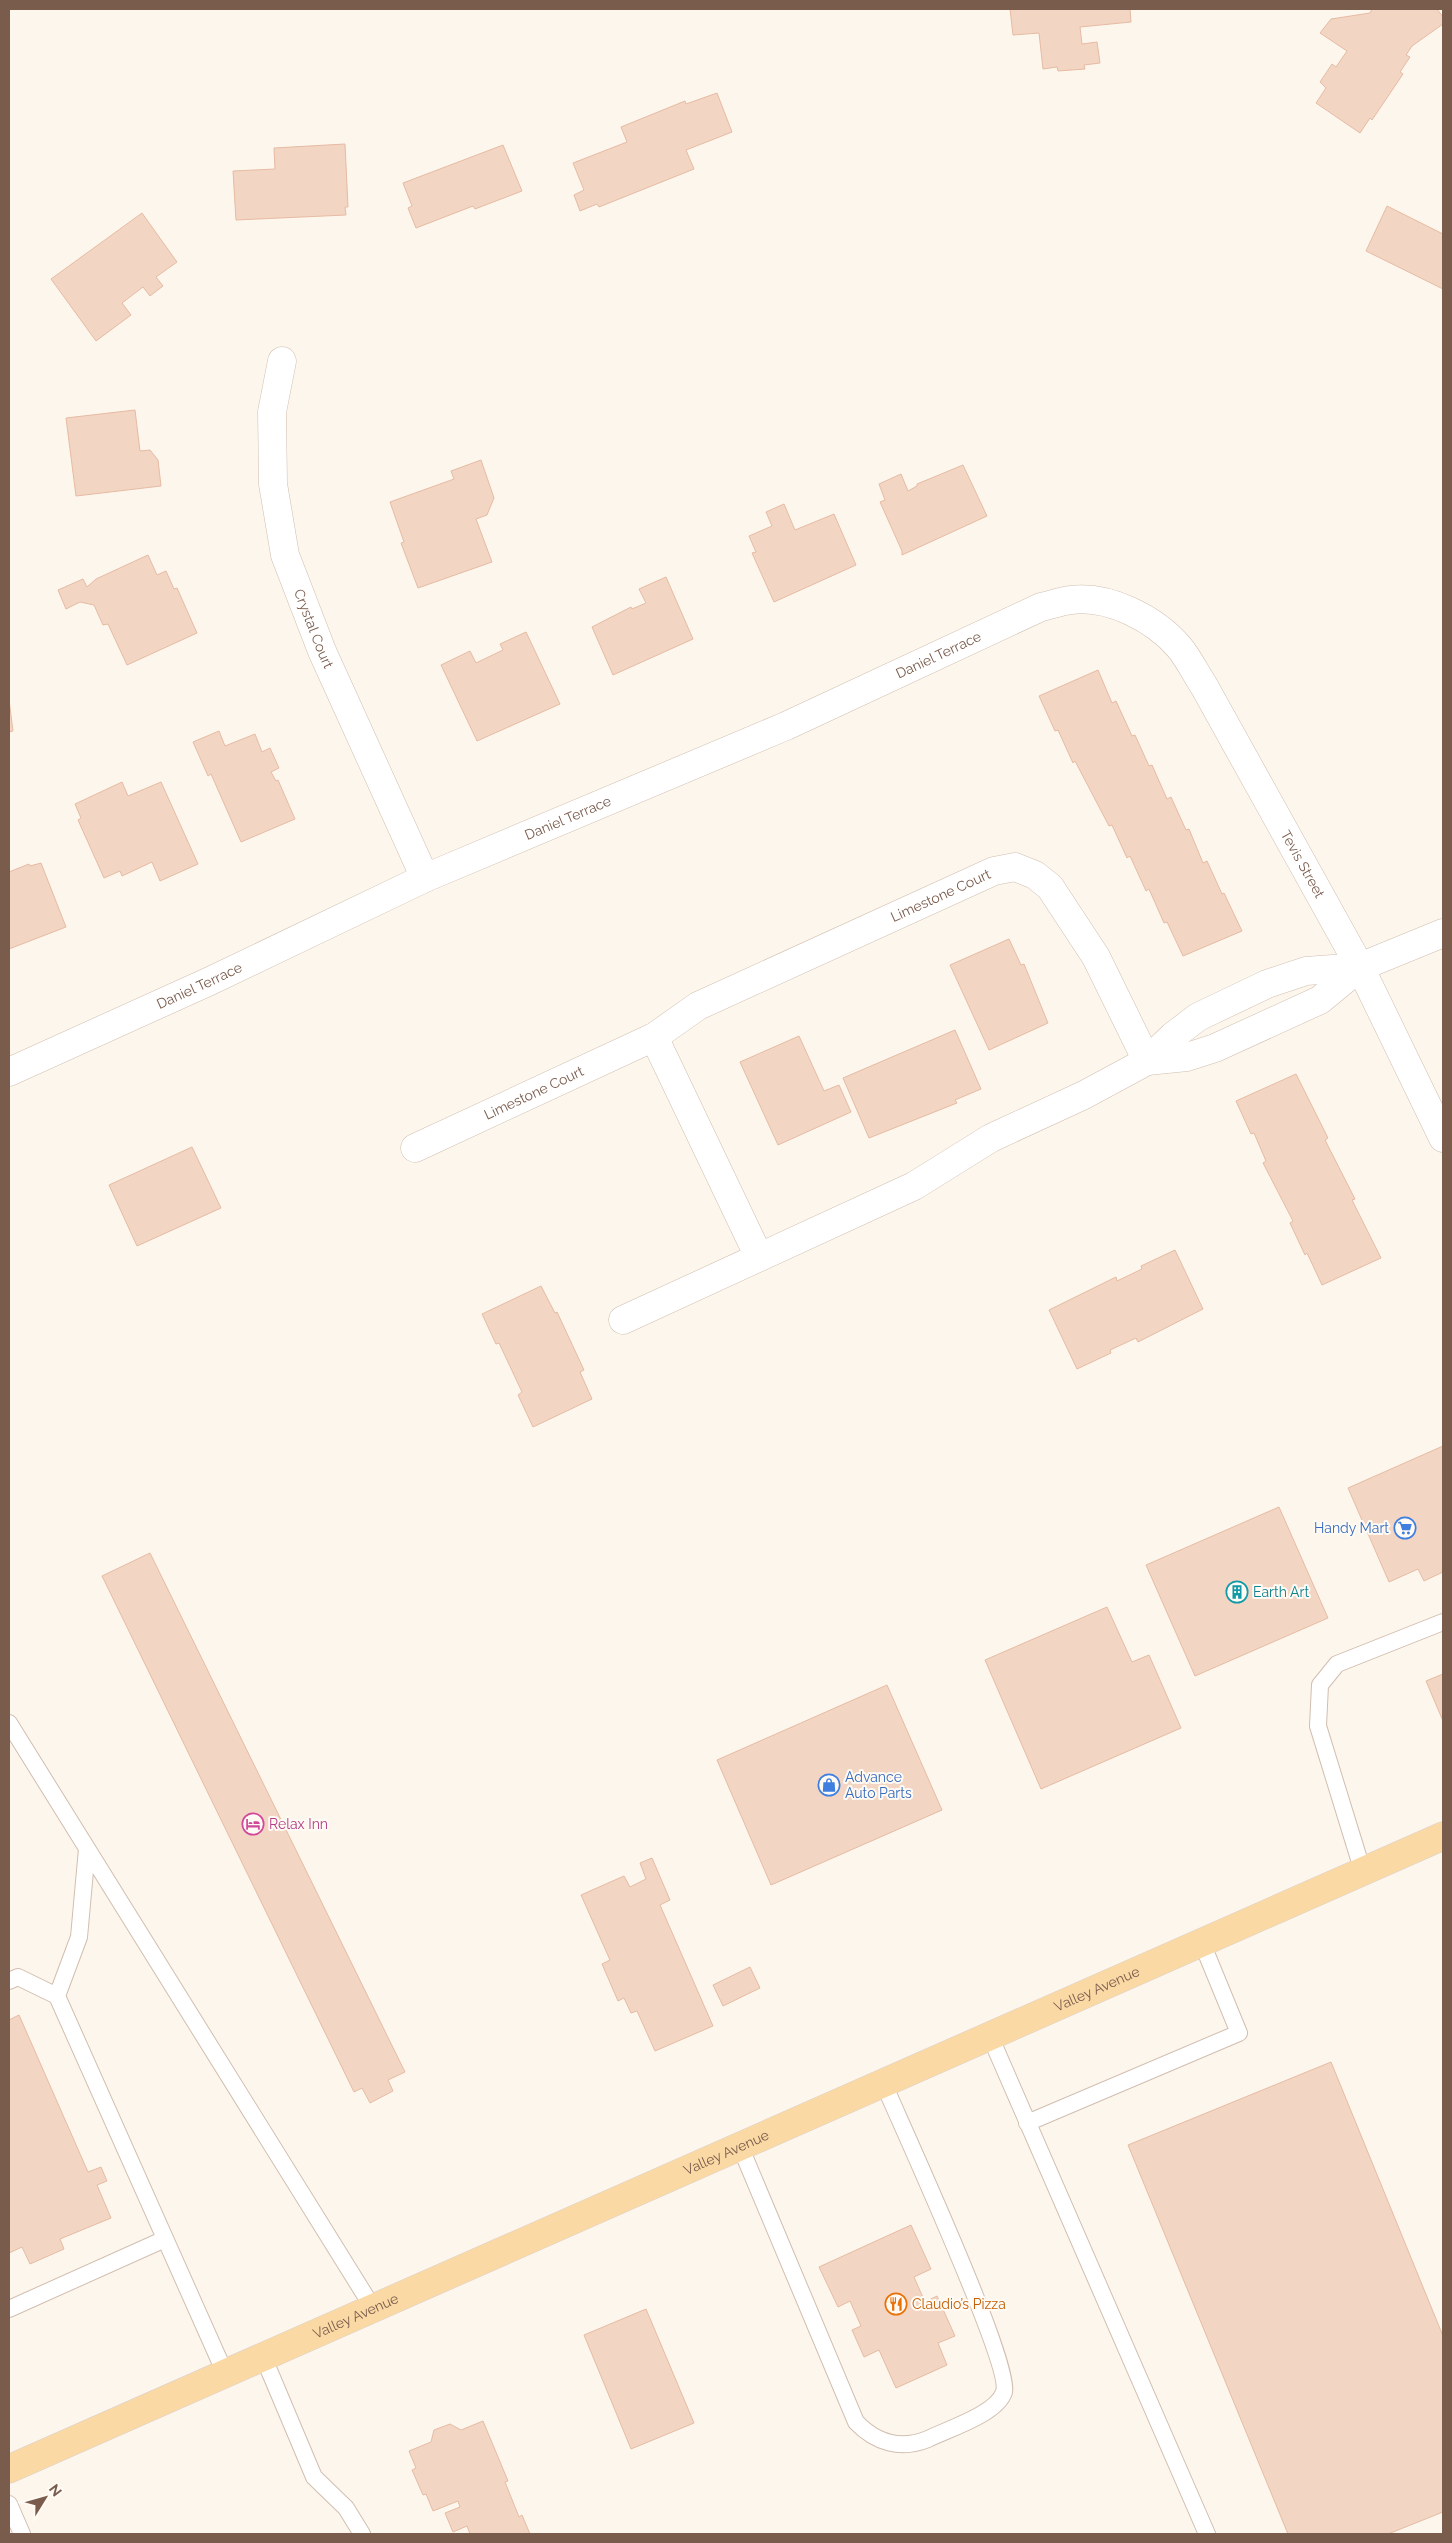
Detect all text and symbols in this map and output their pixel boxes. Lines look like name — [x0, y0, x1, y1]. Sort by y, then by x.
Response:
street label: Crystal Court — [291, 587, 337, 671]
street label: Daniel Terrace — [893, 628, 984, 682]
street label: Daniel Terrace — [522, 793, 613, 843]
street label: Tevis Street — [1278, 828, 1328, 901]
street label: Limestone Court — [888, 866, 993, 925]
street label: Daniel Terrace — [154, 959, 245, 1012]
street label: Limestone Court — [482, 1063, 586, 1123]
supermarket icon: Handy Mart — [1393, 1516, 1417, 1540]
place label: Handy Mart — [1314, 1520, 1389, 1536]
building icon: Earth Art — [1225, 1580, 1249, 1604]
place label: Earth Art — [1253, 1584, 1309, 1600]
place label: Advance Auto Parts — [845, 1769, 912, 1801]
shop icon: Advance Auto Parts — [817, 1773, 841, 1797]
hotel icon: Relax Inn — [241, 1812, 265, 1836]
place label: Relax Inn — [269, 1816, 328, 1832]
street label: Valley Avenue — [1052, 1963, 1142, 2015]
street label: Valley Avenue — [681, 2127, 771, 2178]
street label: Valley Avenue — [311, 2290, 401, 2342]
restaurant icon: Claudio’s Pizza — [884, 2292, 908, 2316]
place label: Claudio’s Pizza — [912, 2296, 1006, 2312]
north arrow — [20, 2473, 70, 2523]
text: N — [46, 2481, 65, 2499]

